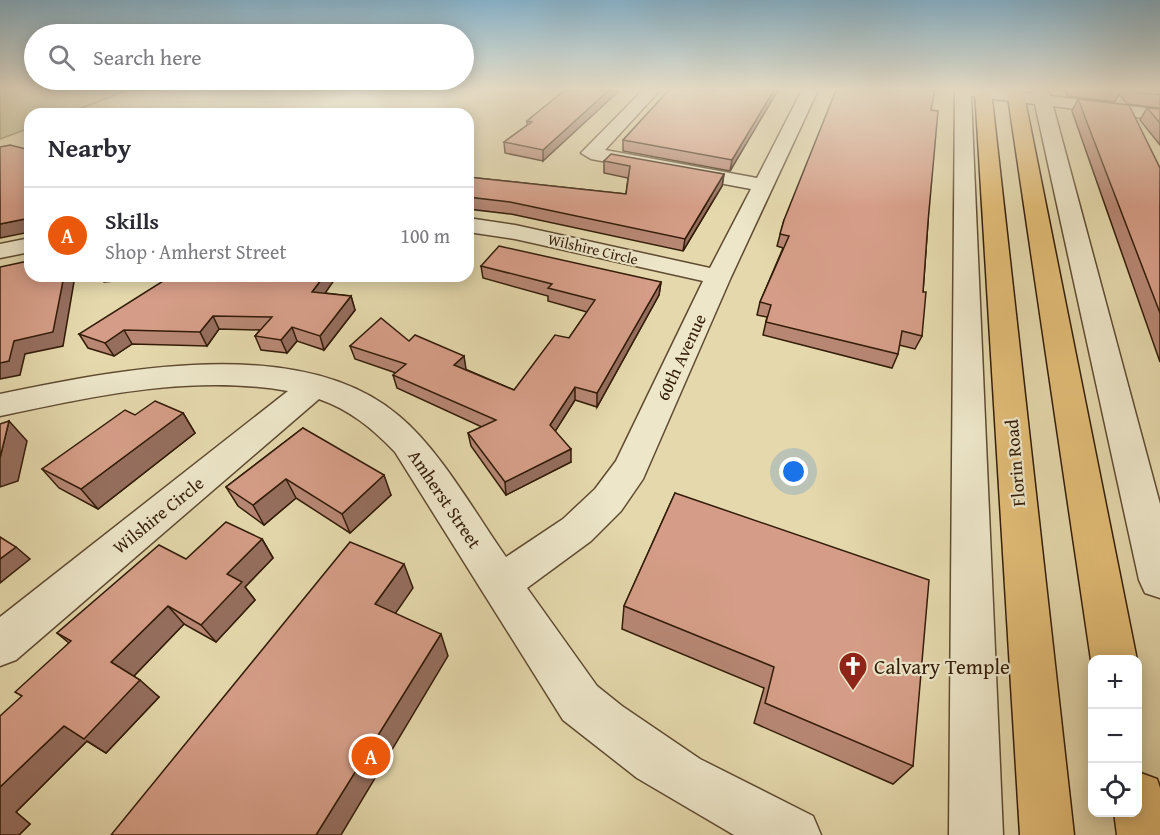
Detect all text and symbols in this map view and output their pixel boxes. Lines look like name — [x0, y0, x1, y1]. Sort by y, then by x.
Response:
search box — [24, 24, 474, 90]
icon: search — [45, 41, 78, 74]
text: Search here — [93, 41, 202, 73]
text: Nearby — [48, 128, 131, 167]
text: Skills — [105, 205, 159, 237]
text: A — [61, 221, 74, 250]
text: 100 m — [400, 221, 450, 250]
street label: Wilshire Circle — [546, 228, 640, 270]
text: Shop · Amherst Street — [105, 237, 286, 266]
street label: 60th Avenue — [649, 309, 713, 405]
street label: Florin Road — [998, 418, 1032, 508]
street label: Amherst Street — [402, 444, 489, 555]
your location — [779, 457, 808, 486]
street label: Wilshire Circle — [107, 470, 209, 560]
church icon: Calvary Temple — [837, 650, 869, 692]
place label: Calvary Temple — [874, 651, 1010, 682]
map controls — [1088, 655, 1142, 817]
button: + — [1088, 655, 1142, 709]
button: − — [1088, 709, 1142, 763]
pin: A — [352, 734, 391, 778]
button: locate — [1088, 763, 1142, 817]

